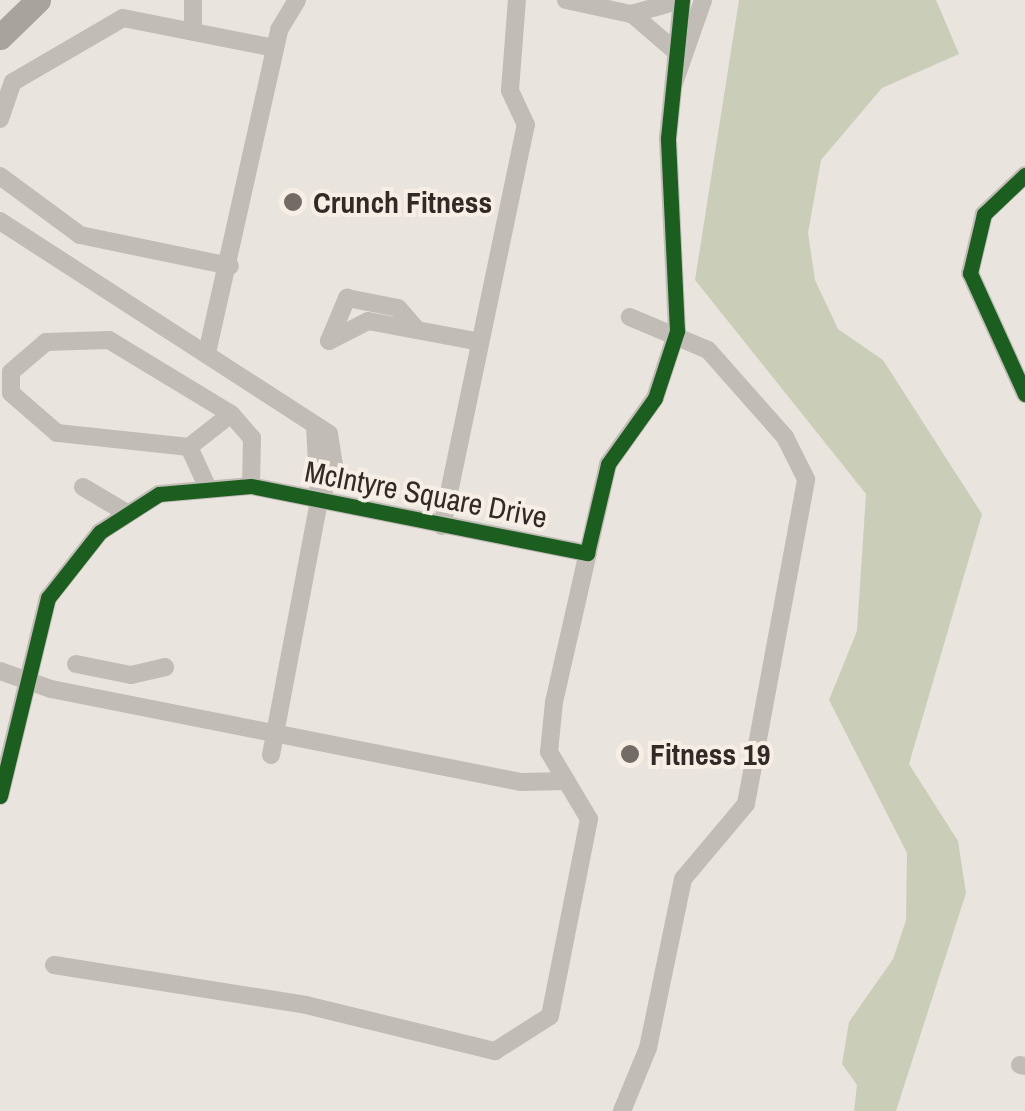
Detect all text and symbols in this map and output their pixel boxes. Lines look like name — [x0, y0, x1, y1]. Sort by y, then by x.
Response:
place label: Crunch Fitness — [313, 184, 492, 220]
marker: Crunch Fitness — [282, 191, 304, 213]
street label: McIntyre Square Drive — [302, 453, 550, 535]
place label: Fitness 19 — [650, 736, 770, 772]
marker: Fitness 19 — [619, 743, 641, 765]

